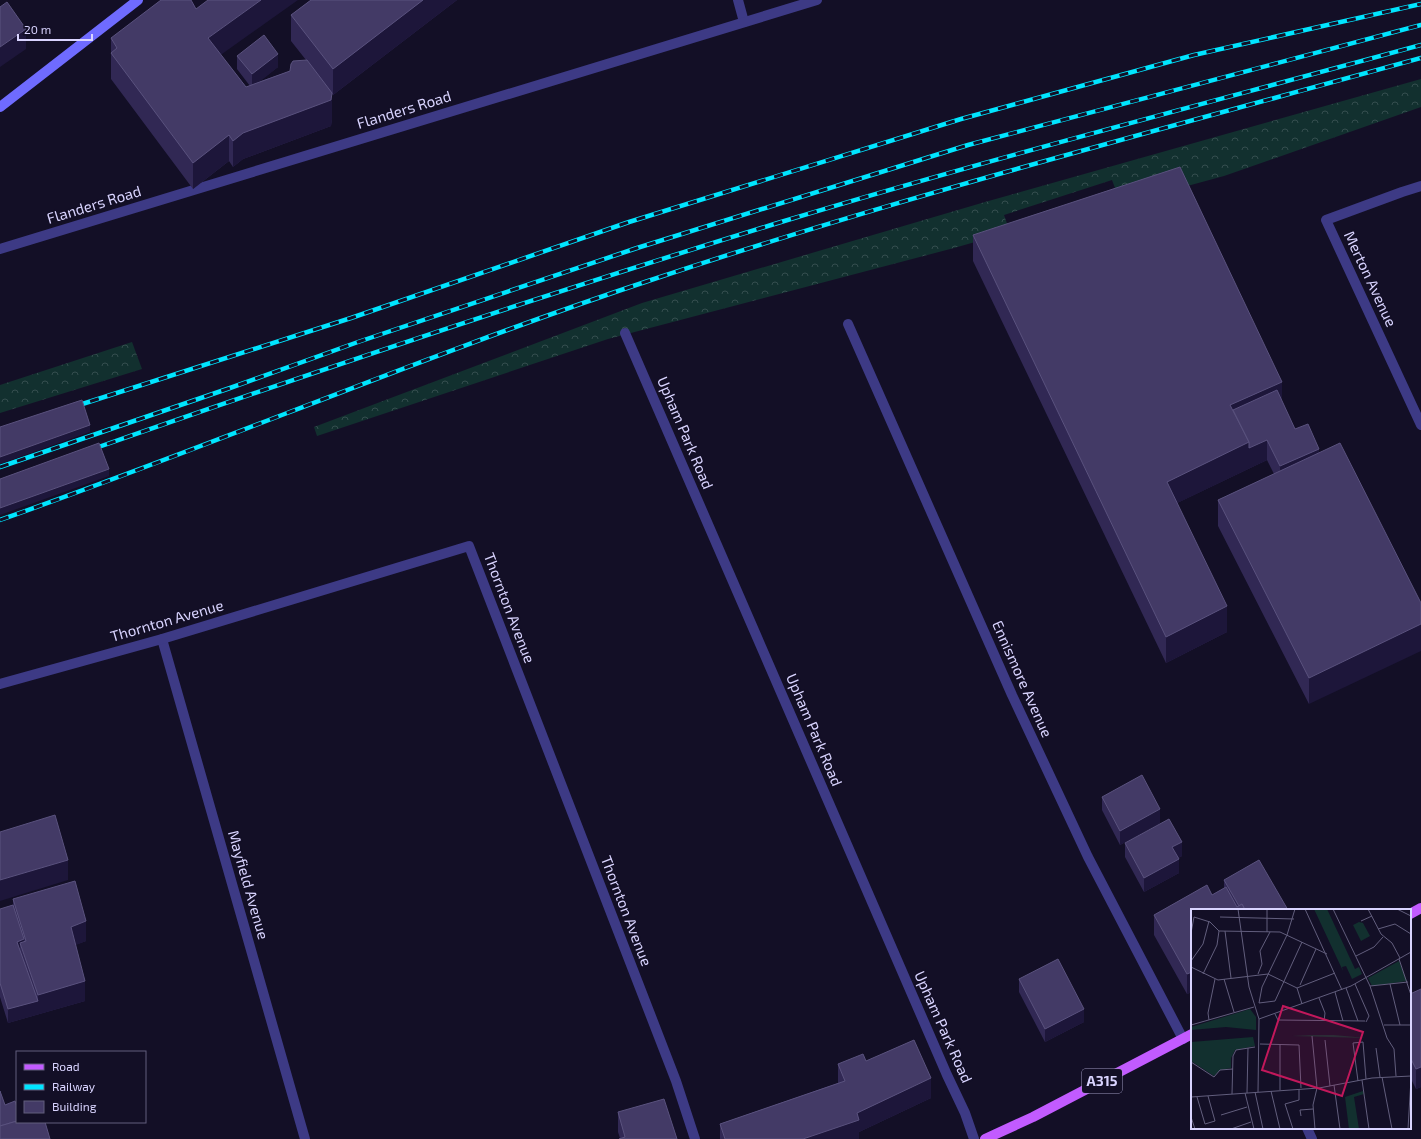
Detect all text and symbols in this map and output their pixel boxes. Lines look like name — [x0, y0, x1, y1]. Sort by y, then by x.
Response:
scale bar — [18, 16, 92, 42]
text: 20 m — [24, 22, 51, 36]
street label: Flanders Road — [354, 86, 453, 132]
street label: Flanders Road — [44, 181, 143, 227]
street label: Merton Avenue — [1341, 228, 1401, 329]
street label: Upham Park Road — [654, 374, 718, 492]
street label: Thornton Avenue — [481, 550, 539, 665]
street label: Thornton Avenue — [108, 595, 225, 645]
street label: Ennismore Avenue — [989, 617, 1057, 740]
street label: Upham Park Road — [783, 671, 847, 789]
street label: Mayfield Avenue — [225, 828, 273, 941]
street label: Thornton Avenue — [598, 853, 656, 968]
inset map — [1191, 909, 1411, 1129]
street label: Upham Park Road — [911, 968, 977, 1085]
legend — [16, 1051, 146, 1123]
text: Road — [52, 1059, 80, 1073]
road number: A315 — [1082, 1069, 1122, 1093]
text: Railway — [52, 1079, 96, 1093]
text: Building — [52, 1099, 97, 1113]

